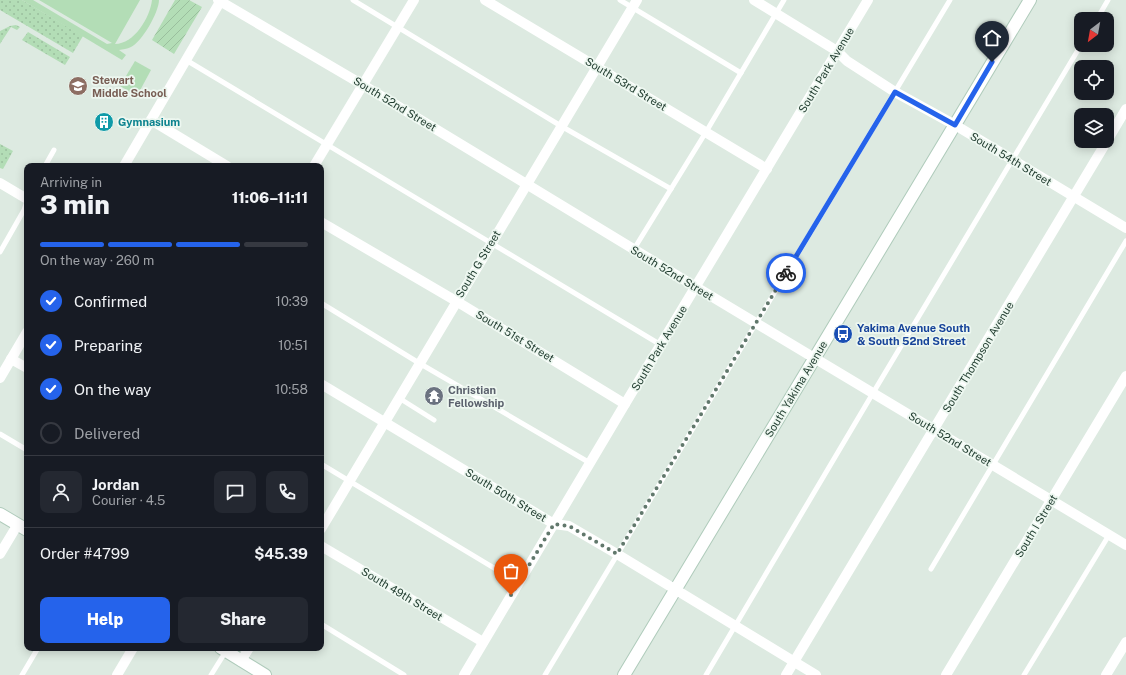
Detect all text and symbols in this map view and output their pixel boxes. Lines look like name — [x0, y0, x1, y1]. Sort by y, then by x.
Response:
north arrow — [1074, 12, 1114, 52]
map controls — [1074, 12, 1114, 148]
pin — [975, 21, 1009, 62]
street label: South Park Avenue — [796, 25, 856, 115]
icon: home — [981, 27, 1003, 49]
street label: South 53rd Street — [583, 55, 669, 113]
button: locate — [1074, 60, 1114, 100]
place label: Stewart Middle School — [92, 74, 167, 99]
school or university icon: Stewart Middle School — [67, 75, 89, 97]
street label: South 52nd Street — [351, 75, 439, 133]
button: layers — [1074, 108, 1114, 148]
building icon: Gymnasium — [93, 111, 115, 133]
place label: Gymnasium — [118, 116, 180, 128]
street label: South 54th Street — [968, 130, 1054, 188]
text: Arriving in — [40, 175, 102, 190]
text: 3 min — [40, 189, 110, 220]
text: 11:06–11:11 — [232, 189, 308, 206]
street label: South G Street — [453, 228, 503, 300]
street label: South 52nd Street — [628, 244, 716, 302]
text: On the way · 260 m — [40, 253, 154, 268]
courier — [766, 253, 806, 293]
icon: bike — [775, 262, 797, 284]
icon: check — [40, 290, 62, 312]
text: Confirmed — [74, 293, 147, 310]
text: 10:39 — [276, 294, 308, 309]
street label: South Thompson Avenue — [940, 299, 1016, 415]
street label: South Park Avenue — [629, 303, 689, 393]
street label: South 51st Street — [474, 308, 556, 364]
place label: Yakima Avenue South & South 52nd Street — [857, 322, 970, 347]
bus stop icon: Yakima Avenue South & South 52nd Street — [832, 323, 854, 345]
icon: check — [40, 334, 62, 356]
text: Preparing — [74, 337, 143, 354]
text: 10:51 — [278, 338, 308, 353]
street label: South Yakima Avenue — [762, 339, 830, 439]
icon: check — [40, 378, 62, 400]
text: On the way — [74, 381, 151, 398]
text: 10:58 — [275, 382, 308, 397]
place label: Christian Fellowship — [448, 384, 505, 409]
temple icon: Christian Fellowship — [423, 385, 445, 407]
street label: South 52nd Street — [906, 410, 994, 468]
text: Delivered — [74, 425, 140, 442]
street label: South 50th Street — [463, 466, 549, 524]
button: person — [40, 471, 82, 513]
button: chat — [214, 471, 256, 513]
button: phone — [266, 471, 308, 513]
text: Jordan — [92, 476, 139, 493]
street label: South I Street — [1013, 492, 1059, 560]
text: Courier · 4.5 — [92, 493, 165, 508]
text: Order #4799 — [40, 545, 129, 562]
text: $45.39 — [254, 545, 308, 562]
pin — [494, 554, 528, 595]
icon: bag — [500, 560, 522, 582]
street label: South 49th Street — [359, 565, 445, 623]
button: Help — [40, 597, 170, 643]
button: Share — [178, 597, 308, 643]

